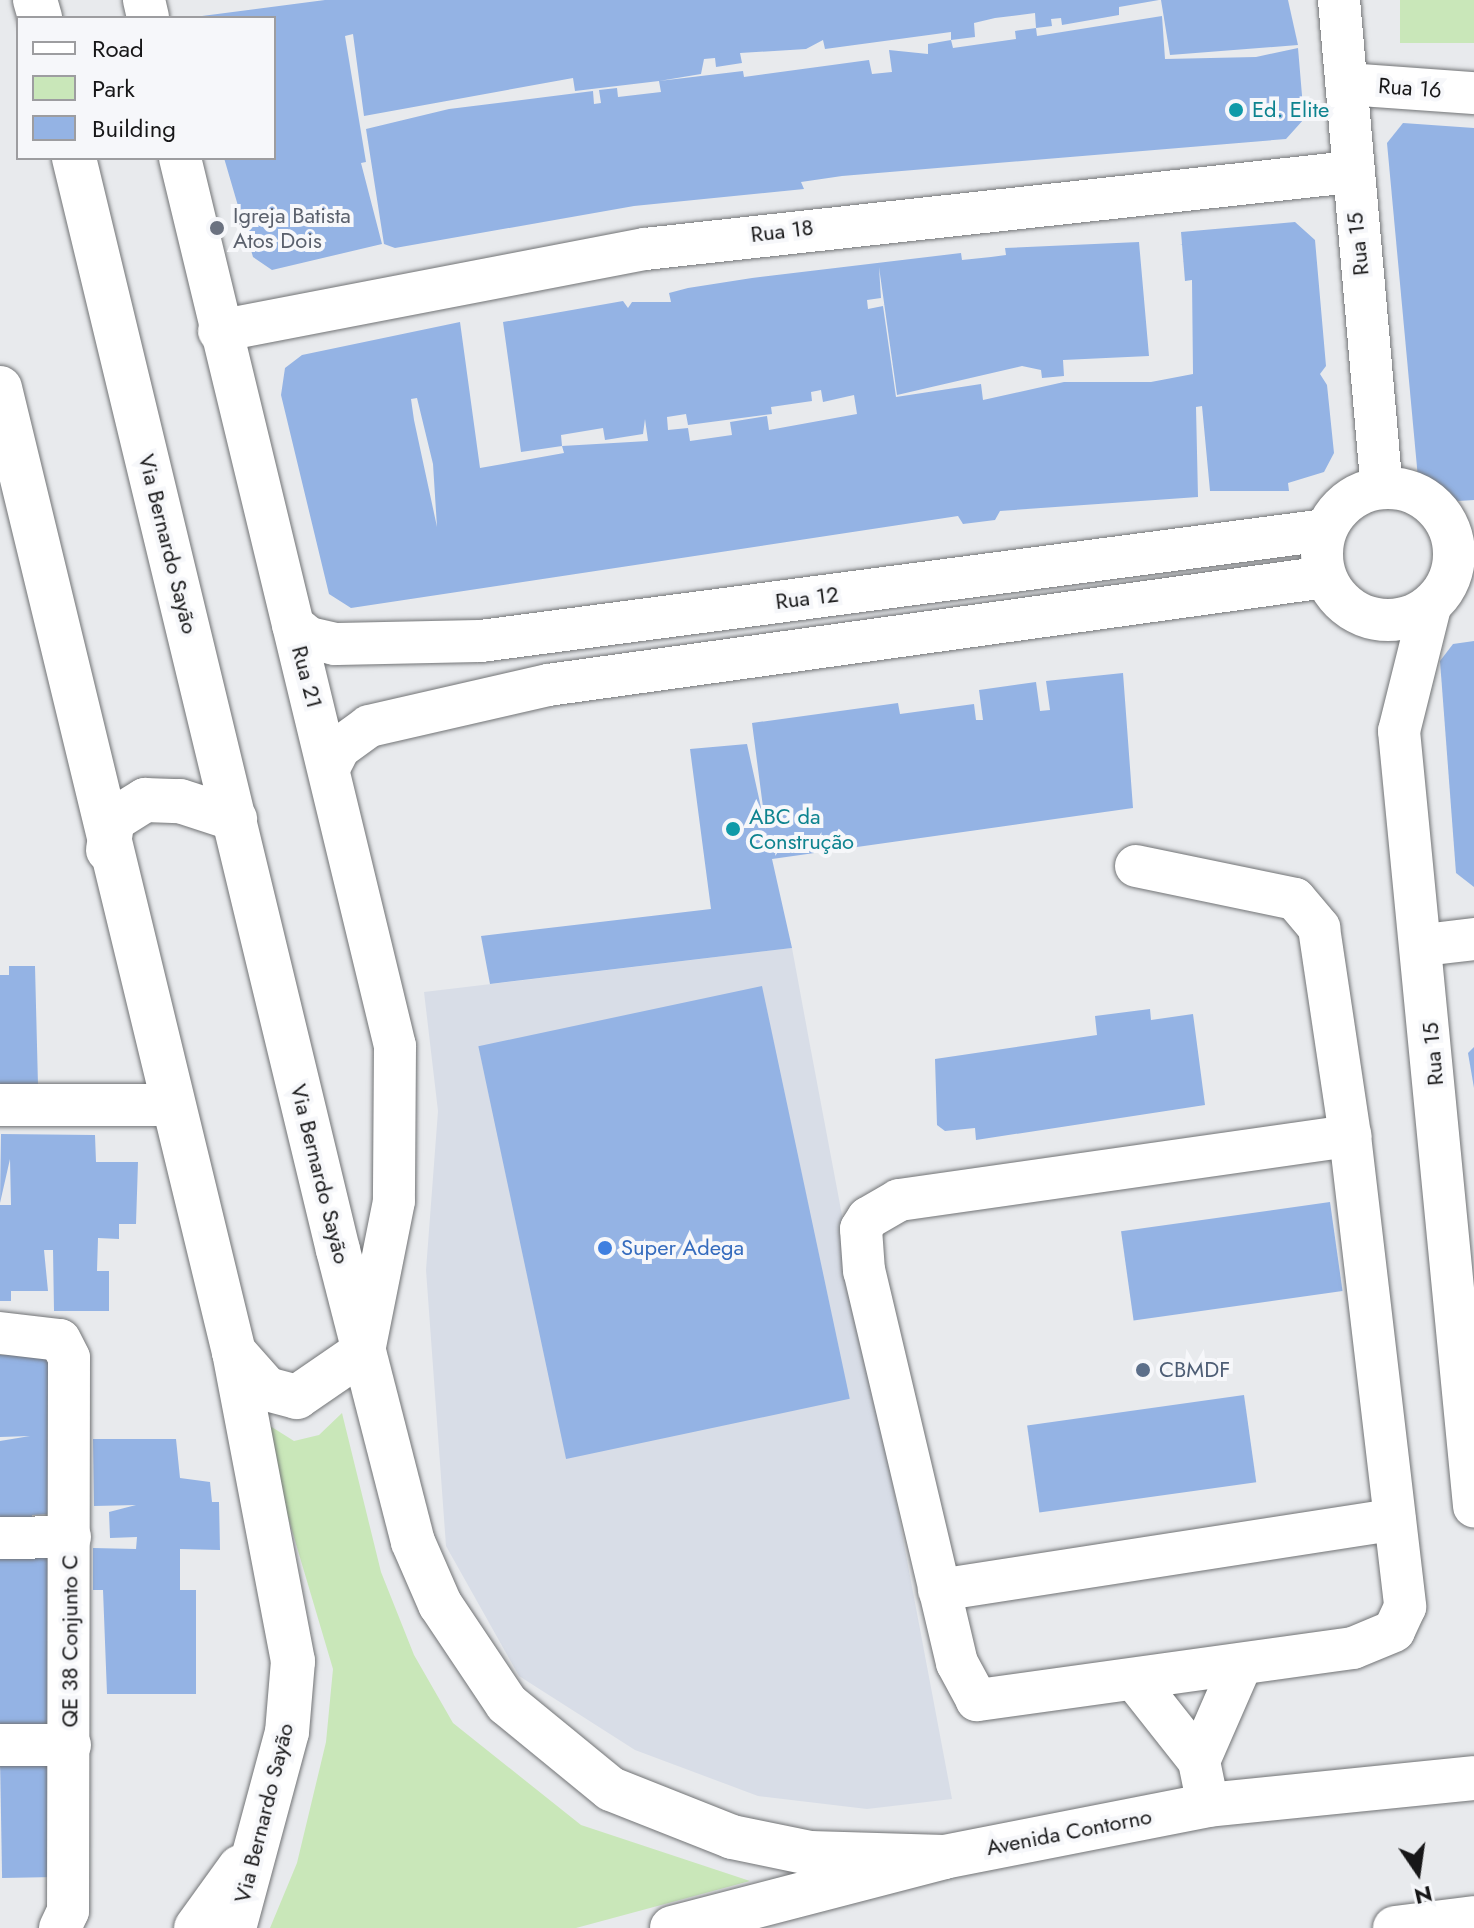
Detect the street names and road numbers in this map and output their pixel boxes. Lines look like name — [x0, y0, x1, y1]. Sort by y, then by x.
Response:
street label: Rua 16 — [1377, 73, 1443, 103]
street label: Rua 15 — [1342, 211, 1374, 277]
street label: Rua 18 — [749, 214, 815, 248]
street label: Via Bernardo Sayão — [133, 451, 203, 637]
street label: Rua 12 — [774, 581, 840, 615]
street label: Rua 21 — [286, 643, 328, 711]
street label: Rua 15 — [1417, 1021, 1449, 1087]
street label: Via Bernardo Sayão — [285, 1081, 355, 1267]
street label: QE 38 Conjunto C — [57, 1555, 83, 1727]
street label: Via Bernardo Sayão — [229, 1720, 299, 1906]
street label: Avenida Contorno — [984, 1803, 1154, 1861]

